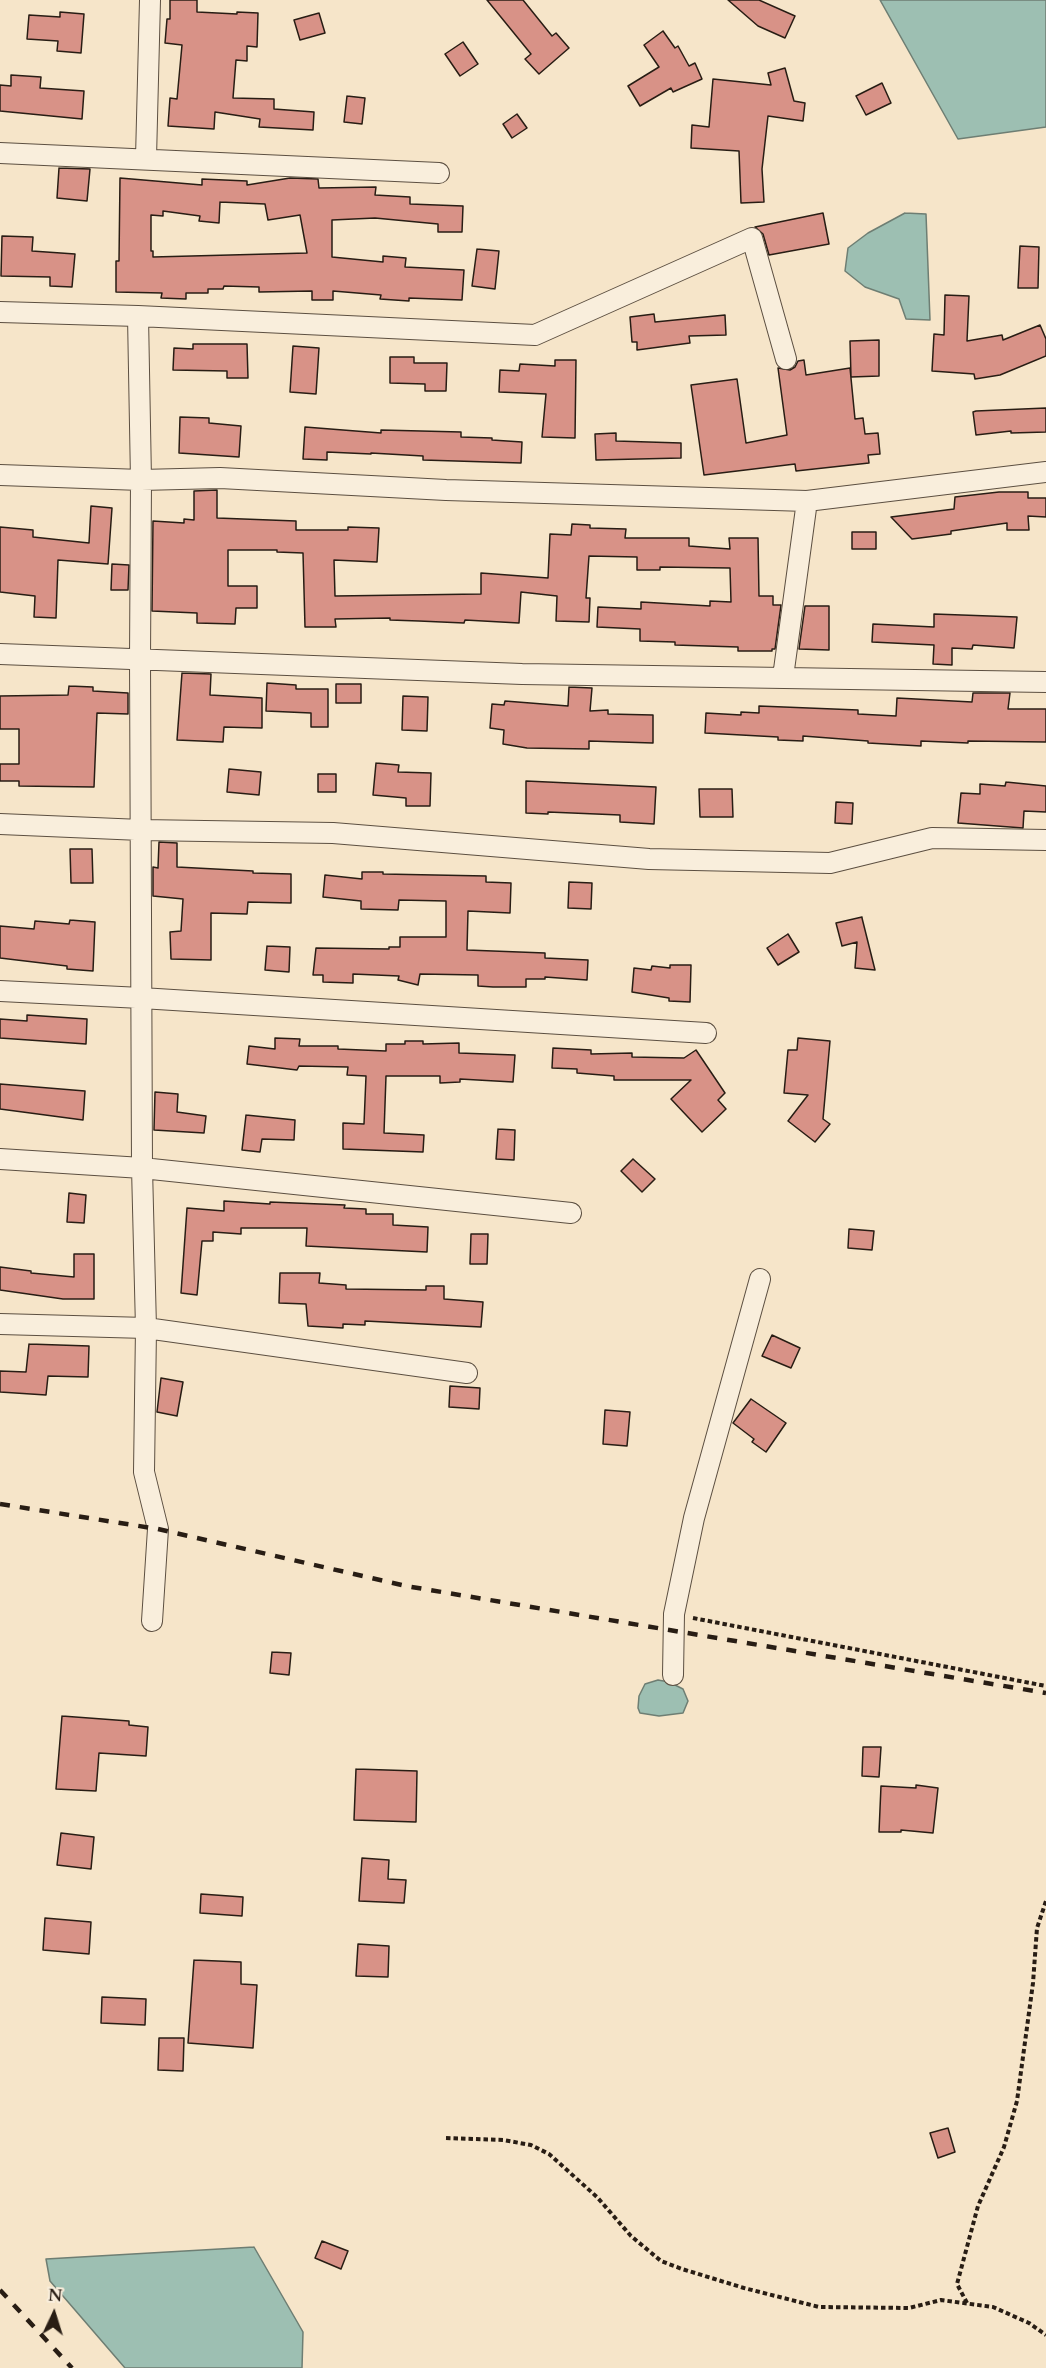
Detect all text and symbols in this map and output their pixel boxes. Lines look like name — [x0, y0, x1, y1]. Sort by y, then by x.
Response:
north arrow — [24, 2284, 84, 2344]
text: N — [48, 2285, 63, 2308]

